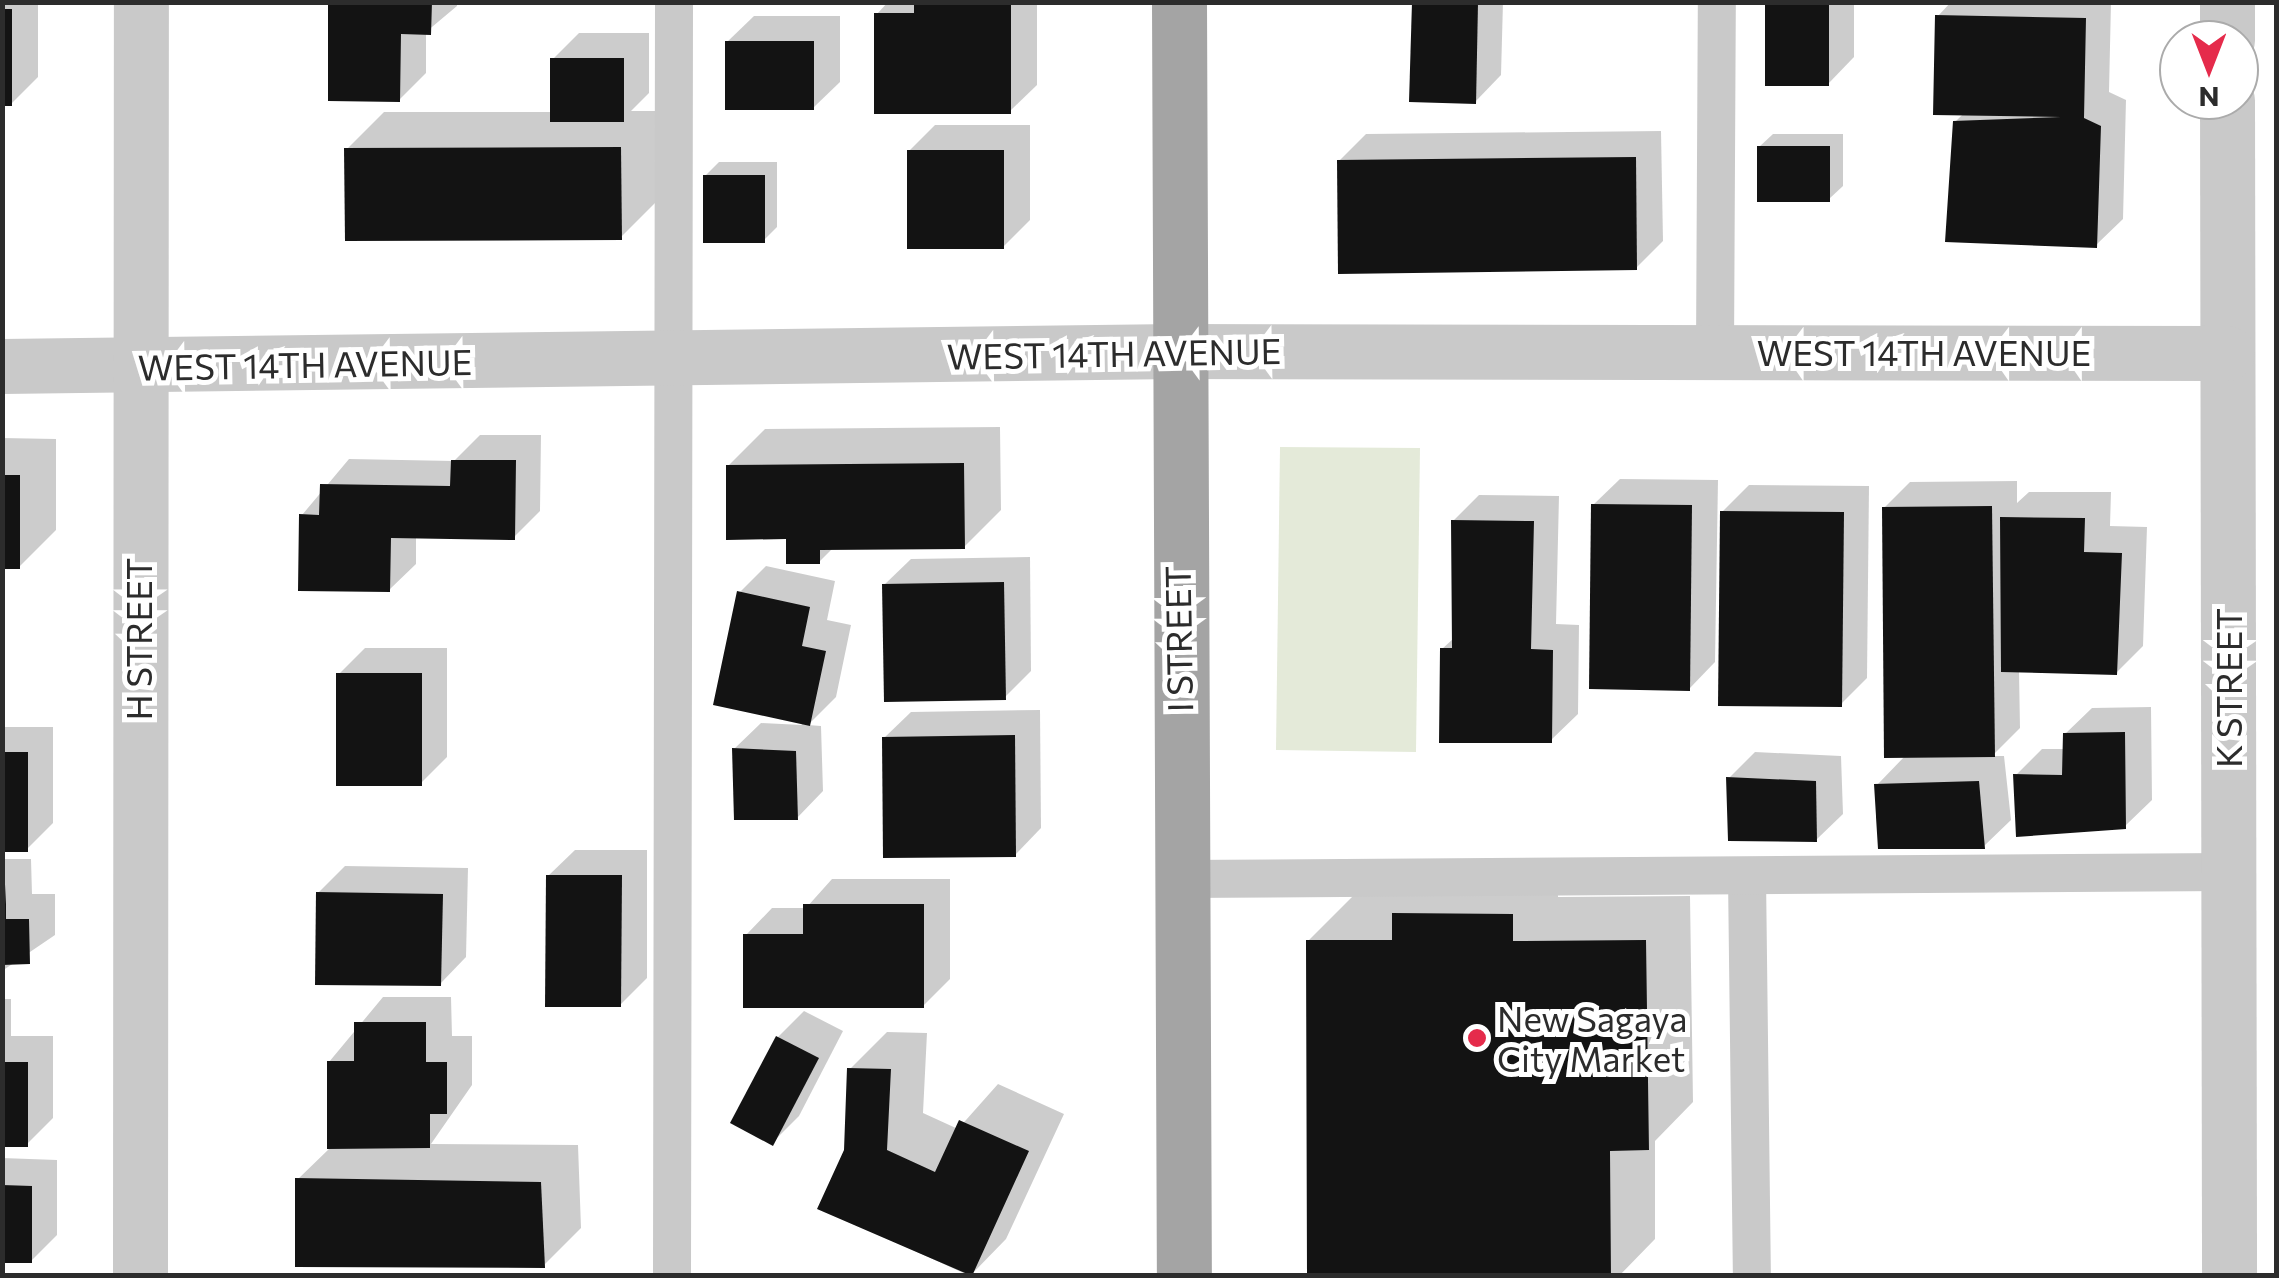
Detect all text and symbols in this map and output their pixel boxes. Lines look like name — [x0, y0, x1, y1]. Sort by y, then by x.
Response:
north arrow — [2159, 20, 2259, 120]
text: N — [2199, 81, 2220, 115]
street label: WEST 14TH AVENUE — [946, 329, 1282, 377]
street label: WEST 14TH AVENUE — [1757, 331, 2091, 373]
street label: WEST 14TH AVENUE — [137, 340, 473, 388]
street label: H STREET — [117, 558, 159, 720]
street label: I STREET — [1156, 565, 1200, 713]
street label: K STREET — [2207, 608, 2249, 768]
place label: New Sagaya City Market — [1497, 997, 1688, 1079]
marker: New Sagaya City Market — [1466, 1027, 1488, 1049]

